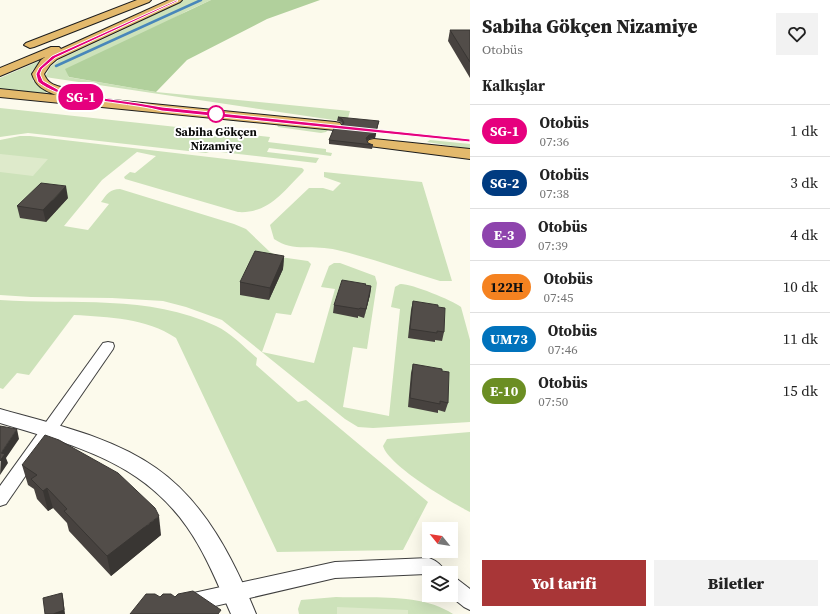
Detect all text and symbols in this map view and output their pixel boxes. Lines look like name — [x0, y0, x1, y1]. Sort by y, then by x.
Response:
text: Sabiha Gökçen Nizamiye — [482, 13, 697, 39]
button: heart — [776, 13, 818, 55]
text: Otobüs — [482, 41, 523, 58]
text: Kalkışlar — [482, 75, 545, 96]
line badge: SG-1 — [53, 84, 109, 110]
text: SG-1 — [66, 87, 96, 107]
marker: Sabiha Gökçen Nizamiye — [207, 105, 225, 123]
text: Otobüs — [539, 112, 589, 133]
text: 1 dk — [790, 120, 818, 141]
text: SG-1 — [490, 121, 519, 141]
place label: Sabiha Gökçen Nizamiye — [175, 124, 257, 154]
text: 07:36 — [539, 133, 569, 150]
text: Otobüs — [539, 164, 589, 185]
text: 3 dk — [790, 172, 818, 193]
text: SG-2 — [490, 173, 519, 193]
text: 07:38 — [539, 185, 569, 202]
text: Otobüs — [538, 216, 587, 237]
text: 4 dk — [790, 224, 818, 245]
text: E-3 — [494, 225, 514, 245]
text: 07:39 — [538, 237, 568, 254]
text: Otobüs — [543, 268, 593, 289]
text: 10 dk — [783, 276, 818, 297]
text: 122H — [490, 277, 523, 297]
text: 07:45 — [543, 289, 573, 306]
text: Otobüs — [548, 320, 597, 341]
text: 11 dk — [783, 328, 818, 349]
text: UM73 — [490, 329, 528, 349]
text: 07:46 — [548, 341, 578, 358]
text: Otobüs — [538, 372, 588, 393]
text: 15 dk — [783, 380, 818, 401]
text: E-10 — [490, 381, 518, 401]
text: 07:50 — [538, 393, 568, 410]
north arrow — [422, 522, 458, 558]
map controls — [422, 522, 458, 602]
button: Yol tarifi — [482, 560, 646, 606]
button: Biletler — [654, 560, 818, 606]
button: layers — [422, 566, 458, 602]

